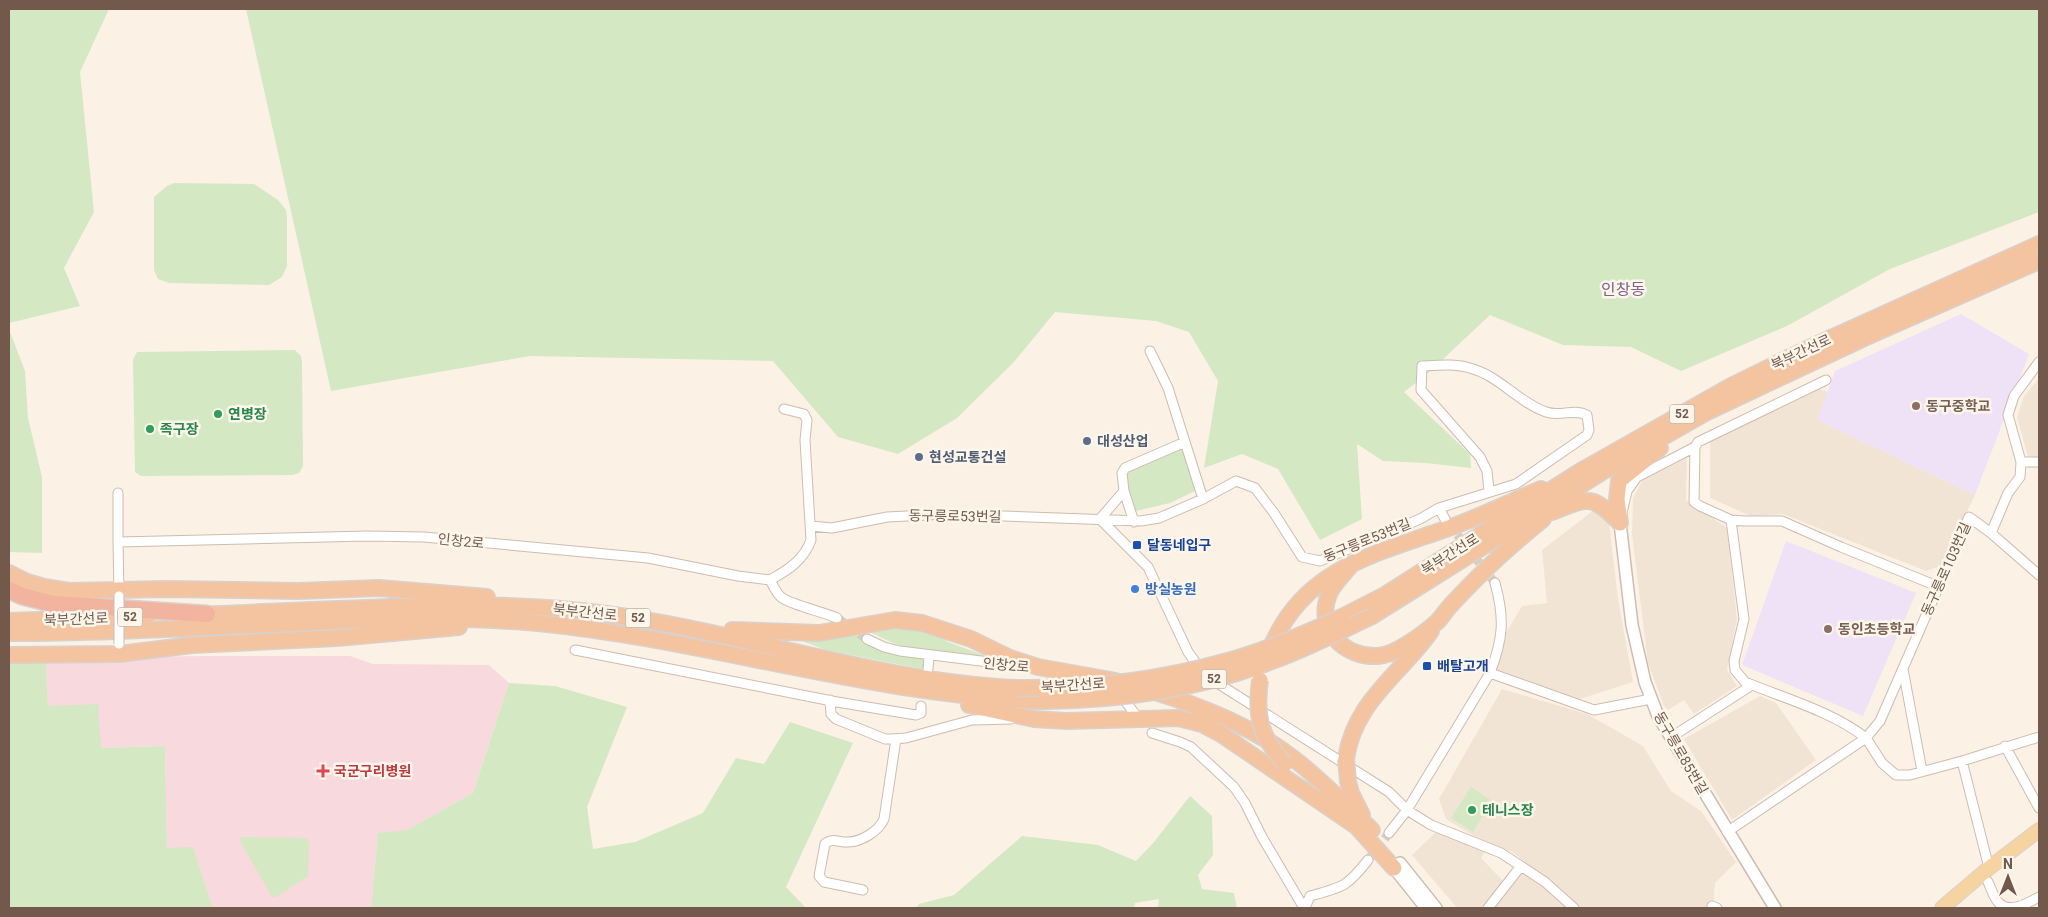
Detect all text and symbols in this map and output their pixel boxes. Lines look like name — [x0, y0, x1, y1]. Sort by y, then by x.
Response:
district label: 인창동 — [1601, 280, 1645, 299]
street label: 북부간선로 — [1768, 331, 1834, 373]
place label: 동구중학교 — [1926, 398, 1991, 414]
marker: 동구중학교 — [1910, 400, 1922, 412]
road number: 52 — [1670, 404, 1694, 424]
place label: 연병장 — [228, 406, 267, 422]
marker: 연병장 — [212, 408, 224, 420]
place label: 족구장 — [160, 421, 199, 437]
marker: 족구장 — [144, 423, 156, 435]
place label: 대성산업 — [1097, 433, 1149, 449]
marker: 대성산업 — [1081, 435, 1093, 447]
place label: 현성교통건설 — [929, 449, 1006, 465]
marker: 현성교통건설 — [913, 451, 925, 463]
street label: 동구릉로53번길 — [908, 507, 1002, 525]
street label: 동구릉로53번길 — [1321, 515, 1413, 565]
street label: 동구릉로103번길 — [1918, 520, 1974, 618]
street label: 북부간선로 — [1418, 530, 1482, 578]
street label: 인창2로 — [437, 531, 485, 551]
place label: 달동네입구 — [1147, 537, 1212, 553]
marker: 달동네입구 — [1131, 539, 1143, 551]
place label: 방실농원 — [1145, 581, 1197, 597]
marker: 방실농원 — [1129, 583, 1141, 595]
street label: 북부간선로 — [552, 601, 618, 623]
road number: 52 — [118, 608, 142, 626]
road number: 52 — [626, 608, 650, 628]
street label: 북부간선로 — [44, 610, 109, 628]
place label: 동인초등학교 — [1838, 621, 1915, 637]
marker: 동인초등학교 — [1822, 623, 1834, 635]
street label: 인창2로 — [982, 655, 1030, 675]
place label: 배탈고개 — [1437, 658, 1489, 674]
marker: 배탈고개 — [1421, 660, 1433, 672]
road number: 52 — [1202, 670, 1226, 689]
street label: 북부간선로 — [1040, 675, 1106, 695]
street label: 동구릉로85번길 — [1651, 709, 1711, 797]
place label: 국군구리병원 — [334, 763, 411, 779]
marker: 국군구리병원 — [316, 764, 330, 778]
place label: 테니스장 — [1482, 802, 1534, 818]
marker: 테니스장 — [1466, 804, 1478, 816]
north arrow — [1983, 852, 2033, 902]
text: N — [2003, 856, 2013, 872]

